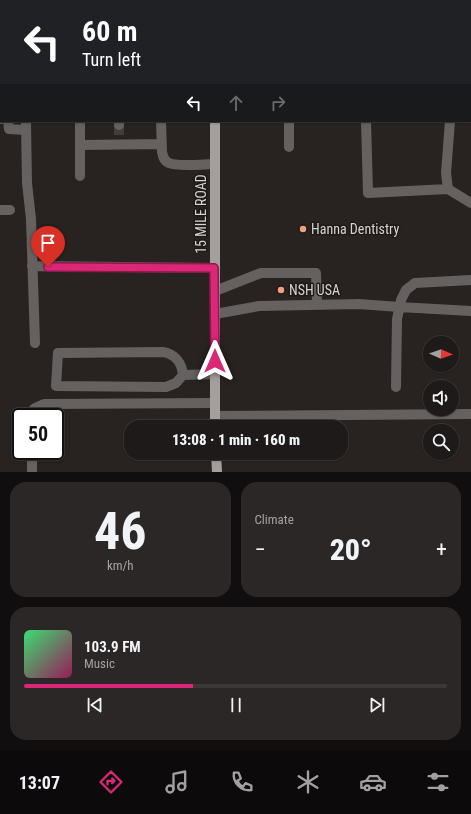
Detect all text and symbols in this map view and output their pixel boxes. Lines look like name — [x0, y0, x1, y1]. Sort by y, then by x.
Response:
text: 60 m — [82, 15, 138, 48]
icon: left — [16, 16, 68, 68]
text: Turn left — [82, 49, 141, 70]
icon: left — [183, 92, 205, 114]
icon: ahead — [225, 92, 247, 114]
icon: right — [267, 92, 289, 114]
street label: 15 MILE ROAD — [193, 174, 209, 254]
place label: Hanna Dentistry — [311, 221, 399, 237]
marker: Hanna Dentistry — [298, 224, 308, 234]
pin — [31, 226, 65, 267]
icon: arrive — [37, 232, 59, 254]
place label: NSH USA — [289, 282, 340, 298]
marker: NSH USA — [276, 285, 286, 295]
north arrow — [423, 336, 459, 372]
map controls — [423, 336, 459, 460]
position arrow — [194, 340, 236, 382]
button: sound — [423, 380, 459, 416]
speed limit sign: 50 — [12, 408, 64, 460]
button: search — [423, 424, 459, 460]
text: 13:08 · 1 min · 160 m — [172, 431, 300, 449]
text: 46 — [94, 501, 147, 562]
text: Climate — [255, 512, 294, 527]
text: 20° — [330, 532, 372, 567]
text: − — [255, 537, 266, 562]
text: + — [436, 537, 447, 562]
text: km/h — [107, 558, 134, 573]
text: 103.9 FM — [84, 638, 141, 656]
text: Music — [84, 656, 115, 671]
icon: previous — [84, 694, 106, 716]
icon: pause — [225, 694, 247, 716]
icon: next — [366, 694, 388, 716]
icon: directions — [97, 768, 125, 796]
icon: music — [163, 768, 191, 796]
icon: phone — [228, 768, 256, 796]
icon: climate — [294, 768, 322, 796]
icon: car — [359, 768, 387, 796]
icon: filters — [424, 768, 452, 796]
text: 13:07 — [19, 772, 60, 793]

